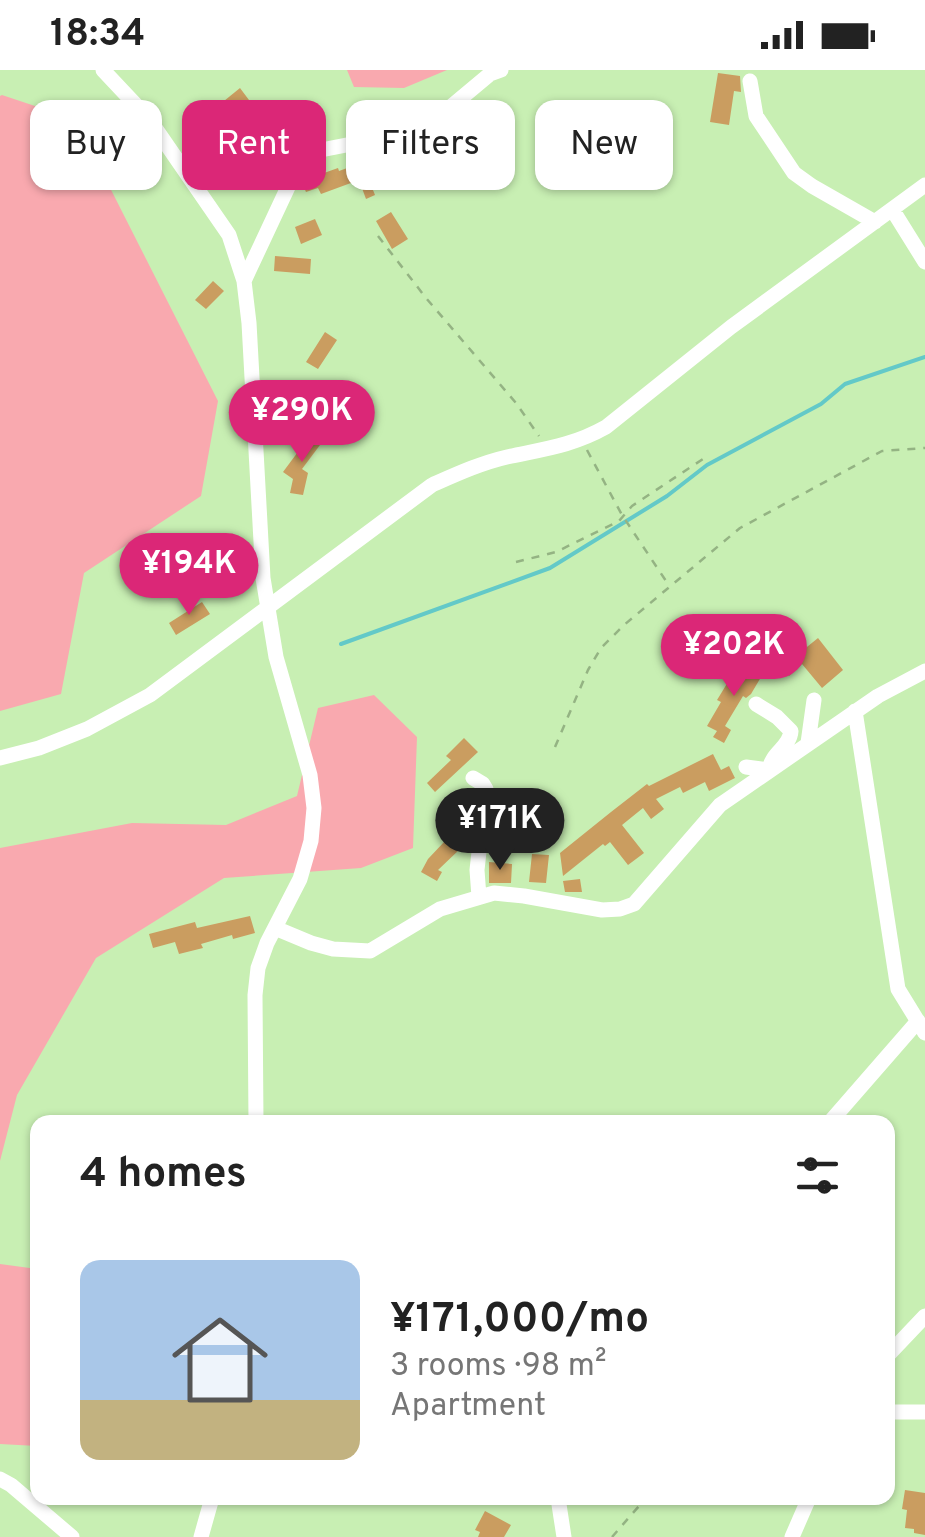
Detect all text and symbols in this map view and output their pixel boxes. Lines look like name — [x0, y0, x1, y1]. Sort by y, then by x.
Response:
text: 18:34 — [50, 11, 146, 60]
chip: Buy — [30, 100, 162, 190]
chip: Rent — [182, 100, 326, 190]
chip: Filters — [346, 100, 515, 190]
chip: New — [535, 100, 673, 190]
pin: ¥290K — [232, 380, 372, 465]
text: ¥290K — [251, 392, 353, 432]
pin: ¥194K — [119, 533, 259, 618]
text: ¥194K — [141, 545, 237, 585]
pin: ¥202K — [664, 614, 804, 699]
text: ¥202K — [683, 626, 785, 666]
pin: ¥171K — [430, 788, 570, 873]
text: ¥171K — [457, 800, 543, 840]
icon: filters — [790, 1148, 845, 1203]
text: 4 homes — [80, 1149, 247, 1202]
text: ¥171,000/mo — [390, 1294, 649, 1347]
icon: home — [160, 1300, 280, 1420]
text: 3 rooms · 98 m² — [390, 1347, 607, 1387]
text: Apartment — [390, 1387, 546, 1427]

